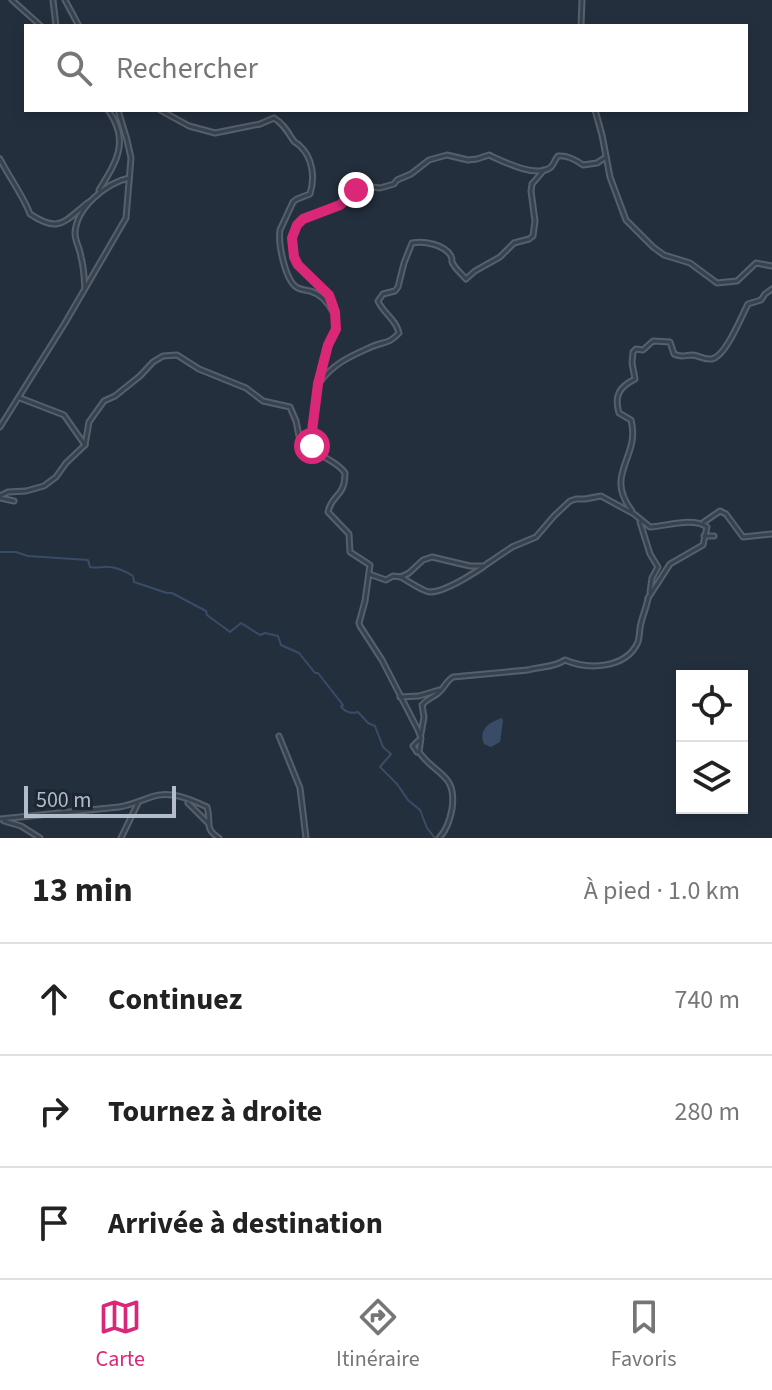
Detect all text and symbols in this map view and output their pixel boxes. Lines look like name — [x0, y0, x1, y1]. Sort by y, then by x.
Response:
search box — [24, 24, 748, 112]
icon: search — [52, 46, 96, 90]
text: Rechercher — [116, 47, 258, 90]
route end — [338, 172, 374, 208]
route start — [294, 428, 330, 464]
map controls — [676, 670, 748, 814]
button: locate — [676, 670, 748, 742]
button: layers — [676, 742, 748, 814]
scale bar — [24, 782, 176, 818]
text: 500 m — [36, 784, 91, 816]
text: 13 min — [32, 866, 133, 915]
text: À pied · 1.0 km — [584, 872, 740, 909]
icon: ahead — [32, 977, 76, 1021]
text: Continuez — [108, 978, 242, 1021]
text: 740 m — [674, 981, 740, 1018]
icon: right — [32, 1089, 76, 1133]
text: Tournez à droite — [108, 1090, 322, 1133]
text: 280 m — [674, 1093, 740, 1130]
icon: arrive — [32, 1201, 76, 1245]
text: Arrivée à destination — [108, 1202, 383, 1245]
tab: Carte — [96, 1295, 145, 1375]
tab: Itinéraire — [336, 1295, 420, 1375]
tab: Favoris — [611, 1295, 676, 1375]

